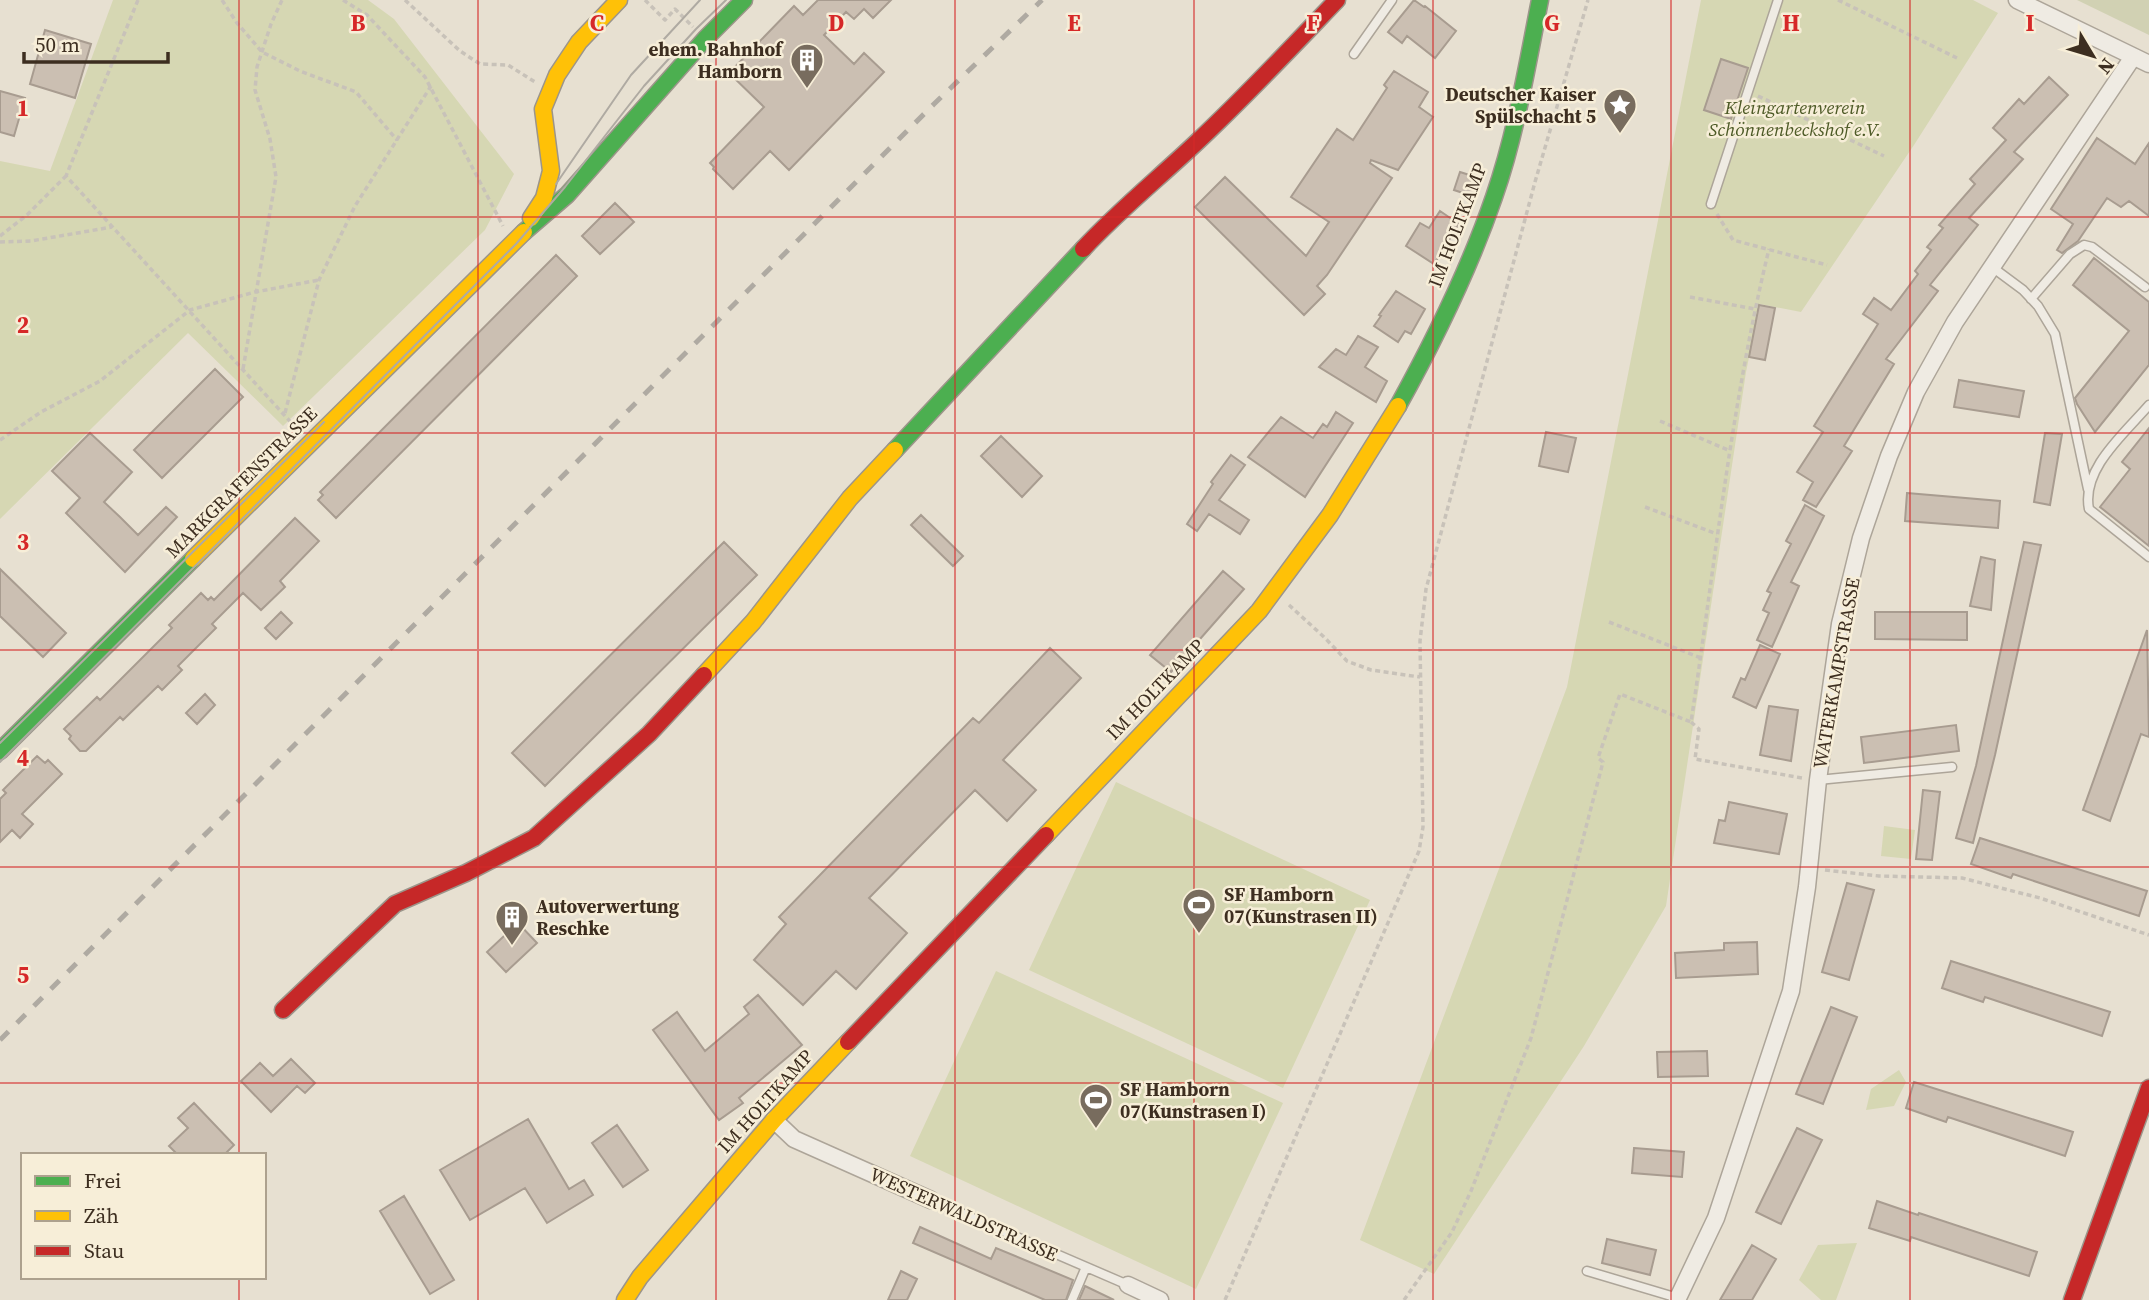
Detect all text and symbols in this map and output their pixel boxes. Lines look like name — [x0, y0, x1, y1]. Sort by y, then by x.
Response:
text: B — [351, 7, 366, 39]
text: C — [590, 7, 604, 39]
text: D — [828, 7, 844, 39]
text: E — [1067, 7, 1081, 39]
text: F — [1306, 7, 1320, 39]
text: G — [1544, 7, 1560, 39]
text: H — [1782, 7, 1800, 39]
text: I — [2026, 7, 2035, 39]
scale bar — [24, 21, 168, 65]
north arrow — [2058, 21, 2128, 91]
text: 50 m — [35, 30, 80, 59]
place label: ehem. Bahnhof Hamborn — [649, 36, 784, 84]
building icon: ehem. Bahnhof Hamborn — [788, 41, 826, 90]
text: N — [2092, 53, 2121, 80]
place label: Deutscher Kaiser Spülschacht 5 — [1445, 81, 1596, 129]
place icon: Deutscher Kaiser Spülschacht 5 — [1601, 86, 1639, 135]
text: 1 — [17, 92, 29, 124]
park label: Kleingartenverein Schönnenbeckshof e.V. — [1708, 94, 1882, 142]
street label: IM HOLTKAMP — [1421, 159, 1493, 291]
text: 2 — [17, 309, 29, 341]
street label: MARKGRAFENSTRASSE — [159, 400, 323, 564]
text: 3 — [17, 526, 29, 558]
street label: WATERKAMPSTRASSE — [1806, 575, 1866, 771]
street label: IM HOLTKAMP — [1100, 633, 1210, 745]
text: 4 — [17, 742, 29, 774]
place label: SF Hamborn 07(Kunstrasen II) — [1224, 881, 1378, 929]
sports icon: SF Hamborn 07(Kunstrasen II) — [1180, 886, 1218, 935]
place label: Autoverwertung Reschke — [536, 893, 680, 941]
building icon: Autoverwertung Reschke — [493, 898, 531, 947]
text: 5 — [17, 959, 29, 991]
street label: IM HOLTKAMP — [712, 1044, 818, 1158]
place label: SF Hamborn 07(Kunstrasen I) — [1120, 1076, 1266, 1124]
sports icon: SF Hamborn 07(Kunstrasen I) — [1077, 1081, 1115, 1130]
legend — [21, 1153, 266, 1279]
street label: WESTERWALDSTRASSE — [866, 1161, 1062, 1267]
text: Frei — [84, 1166, 121, 1195]
text: Zäh — [84, 1201, 119, 1230]
text: Stau — [84, 1236, 124, 1265]

